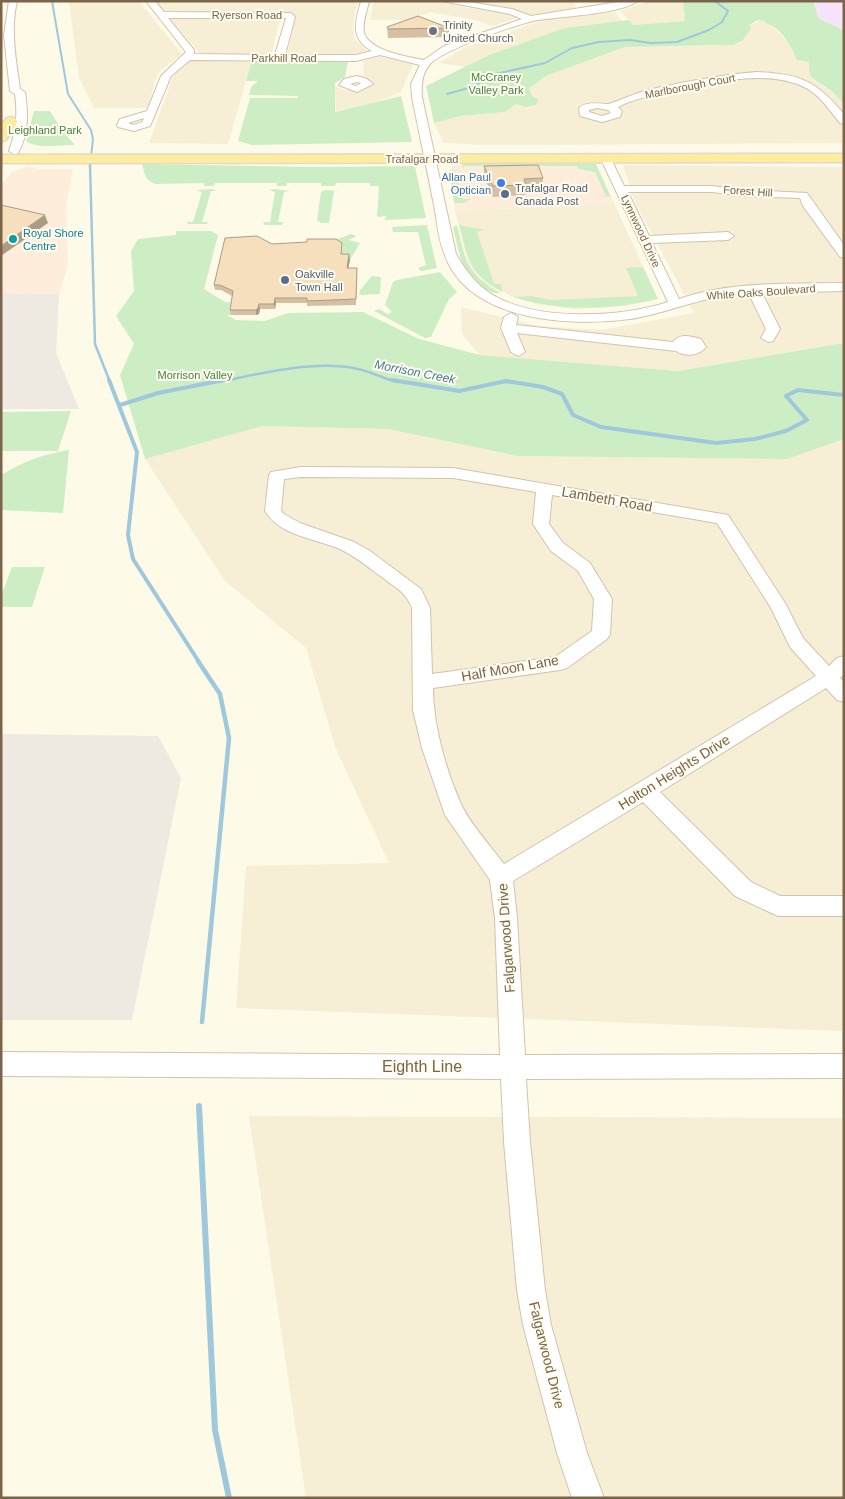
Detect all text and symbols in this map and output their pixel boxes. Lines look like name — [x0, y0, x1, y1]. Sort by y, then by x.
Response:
street label: Ryerson Road — [212, 9, 282, 21]
place label: Trinity United Church — [443, 19, 513, 44]
marker: Trinity United Church — [427, 25, 439, 37]
street label: Parkhill Road — [251, 52, 317, 64]
park label: McCraney Valley Park — [469, 71, 524, 96]
street label: Marlborough Court — [644, 71, 736, 101]
park label: Leighland Park — [8, 124, 82, 136]
street label: Trafalgar Road — [386, 153, 458, 165]
place label: Allan Paul Optician — [441, 171, 491, 196]
marker: Allan Paul Optician — [495, 177, 507, 189]
place label: Trafalgar Road Canada Post — [515, 182, 588, 207]
street label: Forest Hill — [723, 183, 773, 199]
marker: Trafalgar Road Canada Post — [499, 188, 511, 200]
street label: Lynnwood Drive — [619, 193, 663, 269]
place label: Royal Shore Centre — [23, 227, 84, 252]
marker: Royal Shore Centre — [7, 233, 19, 245]
place label: Oakville Town Hall — [295, 268, 343, 293]
marker: Oakville Town Hall — [279, 274, 291, 286]
street label: White Oaks Boulevard — [706, 282, 816, 302]
water label: Morrison Creek — [373, 357, 458, 387]
park label: Morrison Valley — [158, 369, 233, 381]
street label: Lambeth Road — [560, 483, 654, 515]
street label: Half Moon Lane — [460, 652, 560, 684]
street label: Holton Heights Drive — [615, 731, 733, 813]
street label: Falgarwood Drive — [494, 883, 518, 993]
street label: Eighth Line — [382, 1058, 462, 1075]
street label: Falgarwood Drive — [526, 1300, 568, 1410]

